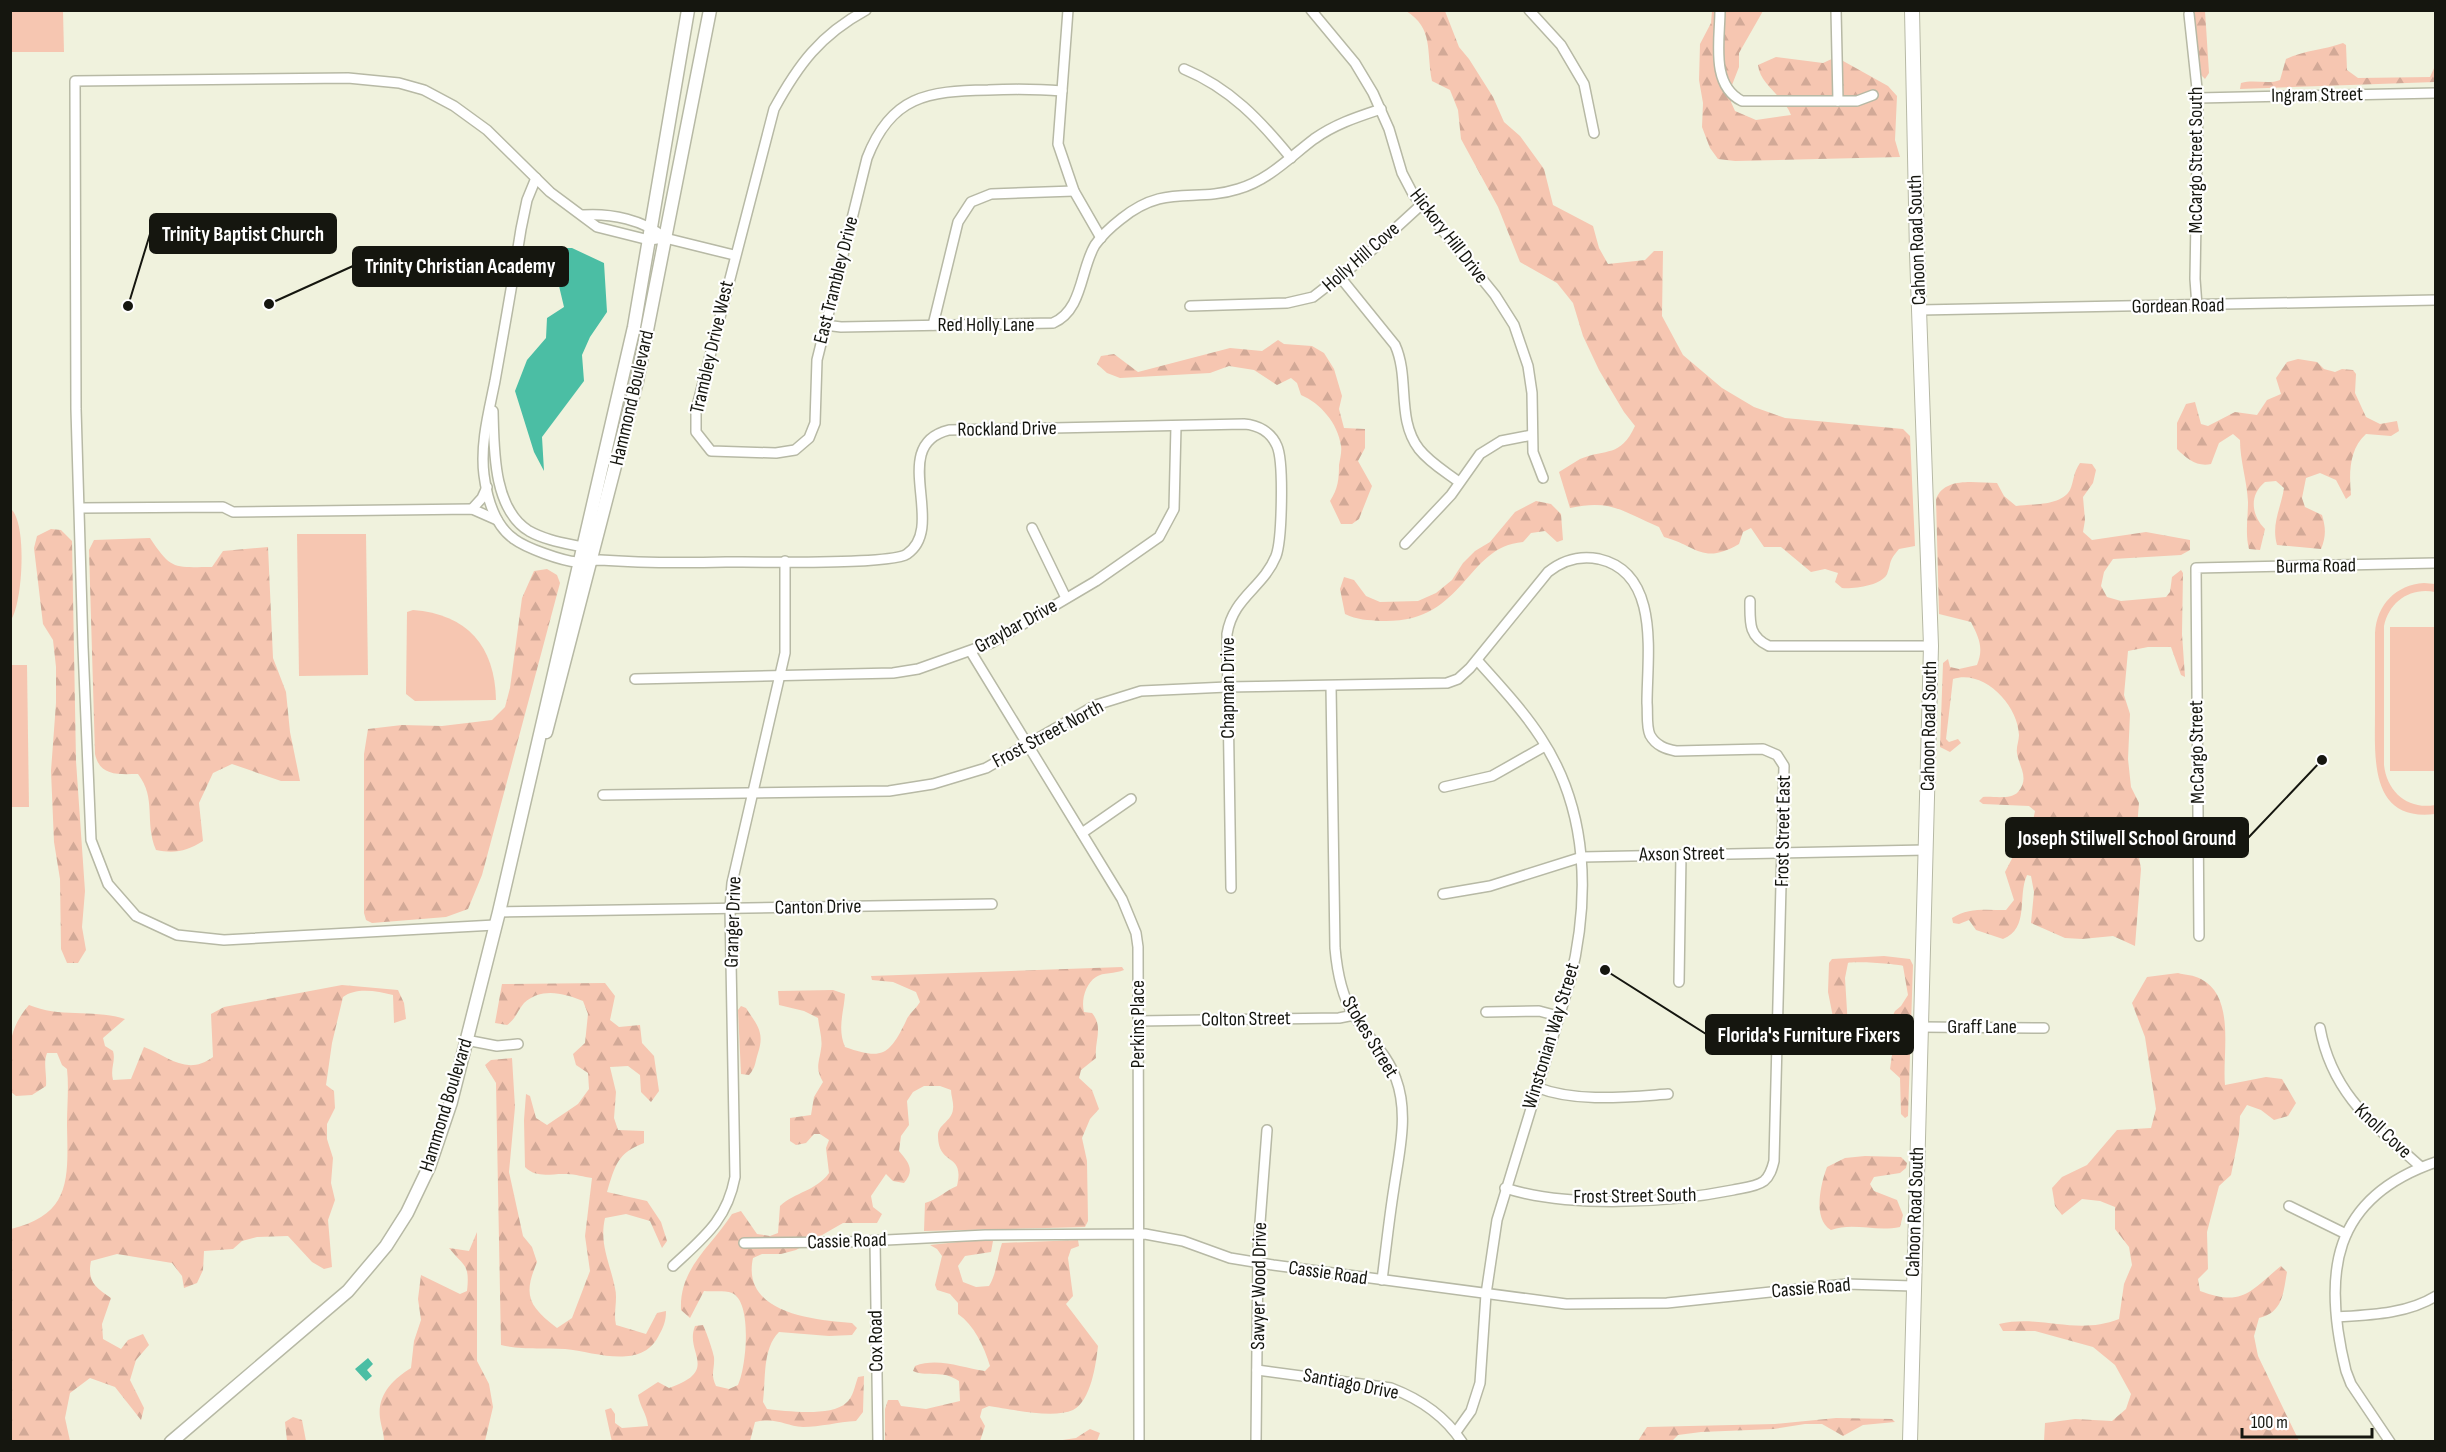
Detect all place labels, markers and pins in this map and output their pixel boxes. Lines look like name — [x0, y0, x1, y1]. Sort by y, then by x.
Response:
callout: Trinity Baptist Church — [150, 214, 336, 253]
callout: Trinity Christian Academy — [353, 247, 568, 286]
callout: Joseph Stilwell School Ground — [2006, 818, 2248, 857]
callout: Florida's Furniture Fixers — [1706, 1015, 1913, 1054]

